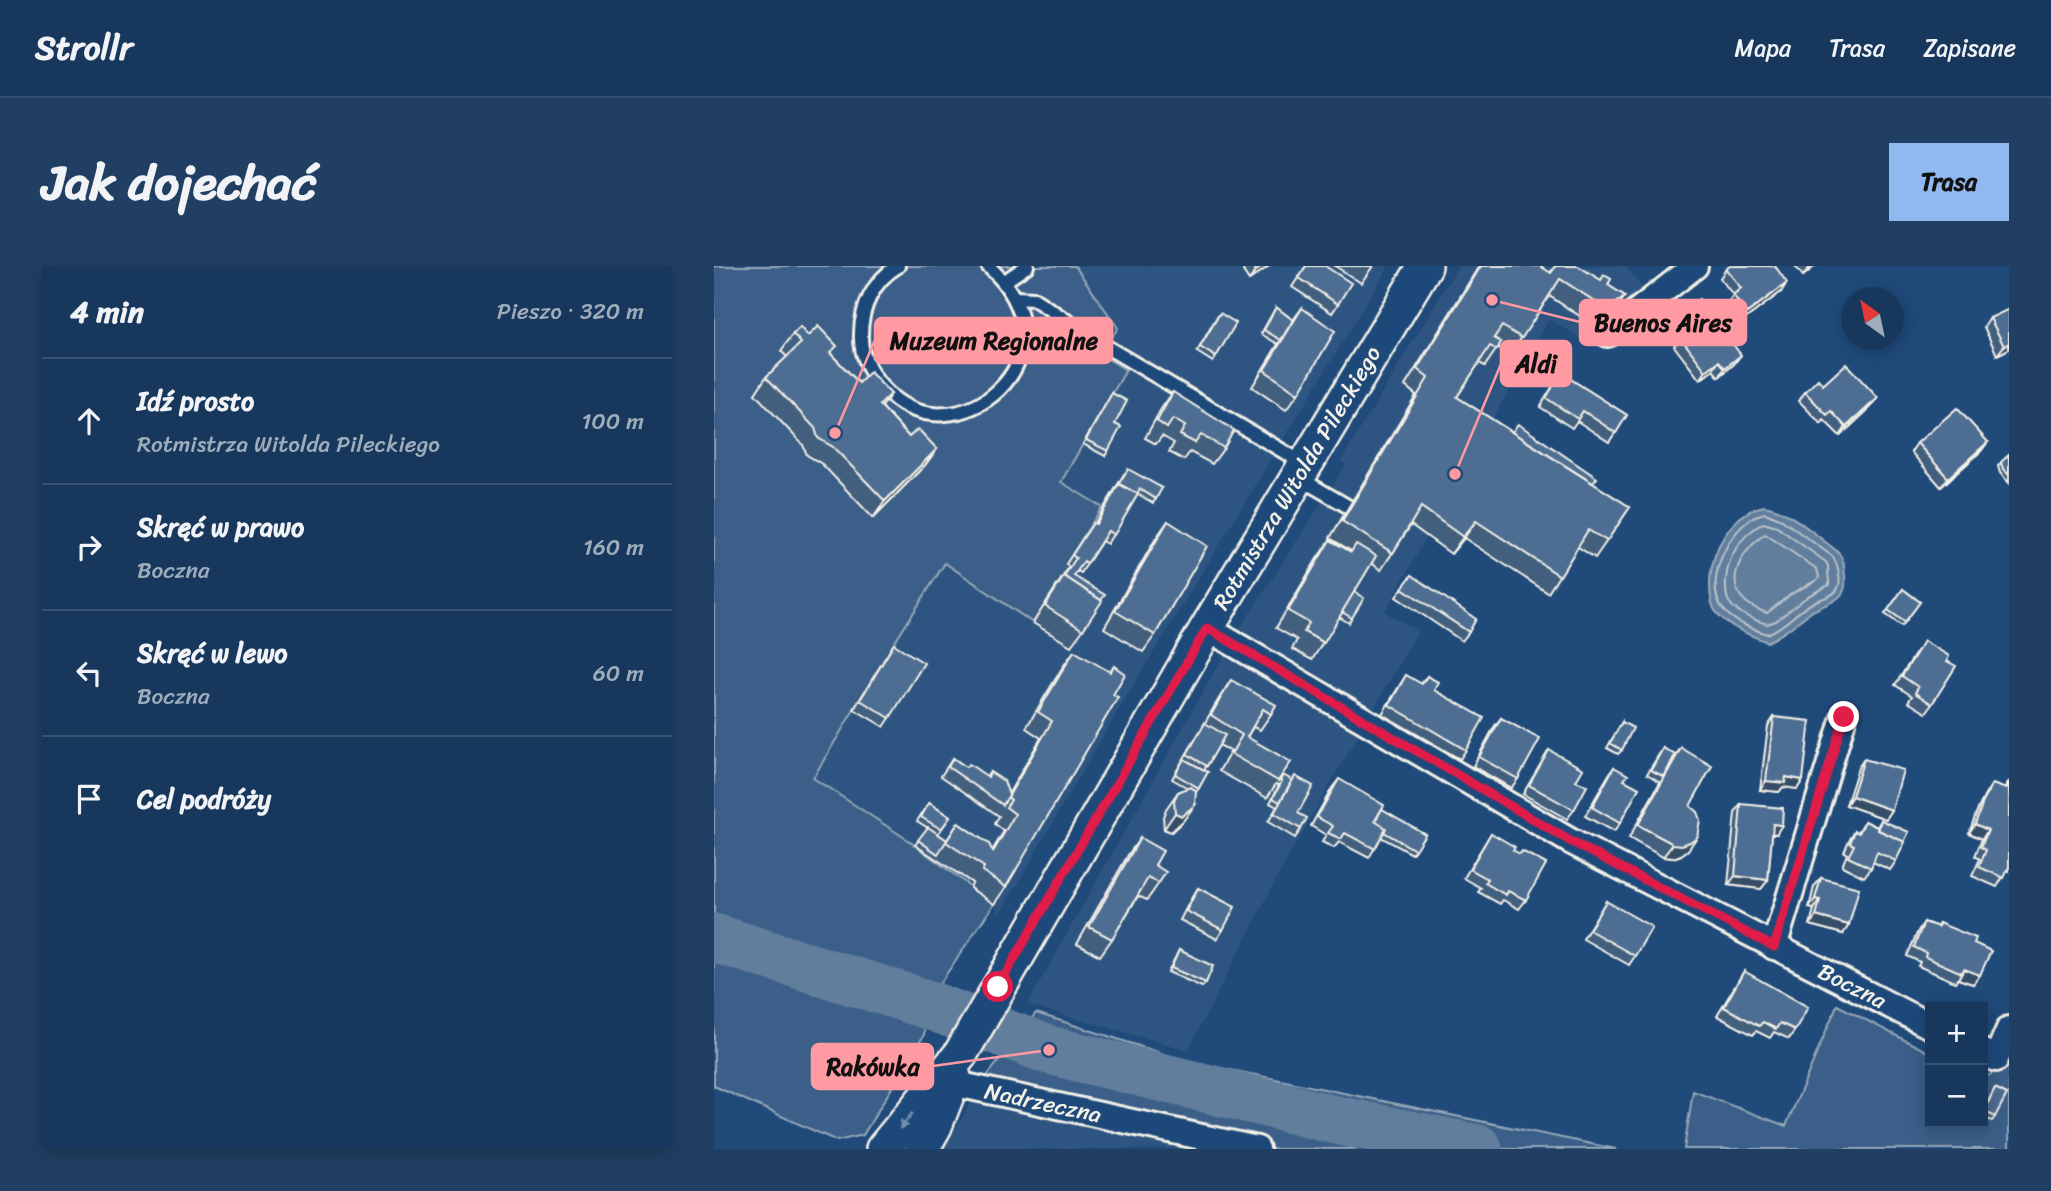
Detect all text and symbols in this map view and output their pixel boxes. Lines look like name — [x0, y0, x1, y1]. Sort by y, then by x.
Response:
text: Strollr — [35, 19, 133, 77]
text: Mapa — [1735, 27, 1791, 69]
text: Trasa — [1829, 27, 1885, 69]
text: Zapisane — [1923, 27, 2016, 69]
text: Jak dojechać — [42, 139, 316, 226]
button: Trasa — [1889, 143, 2009, 221]
text: 4 min — [70, 285, 144, 339]
north arrow — [1841, 287, 1904, 350]
text: Pieszo · 320 m — [497, 291, 644, 332]
callout: Buenos Aires — [1580, 300, 1746, 345]
text: Buenos Aires — [1594, 302, 1733, 344]
callout: Muzeum Regionalne — [875, 318, 1112, 363]
text: Muzeum Regionalne — [889, 320, 1099, 362]
street label: Rotmistrza Witolda Pileckiego — [1201, 337, 1393, 618]
callout: Aldi — [1501, 341, 1571, 386]
text: Aldi — [1514, 343, 1558, 385]
text: Idź prosto — [137, 378, 254, 424]
text: 100 m — [581, 401, 644, 442]
icon: ahead — [70, 402, 108, 440]
text: Rotmistrza Witolda Pileckiego — [137, 424, 440, 465]
text: Skręć w prawo — [137, 504, 304, 550]
text: 160 m — [583, 527, 644, 568]
icon: right — [70, 528, 108, 566]
text: Boczna — [137, 550, 210, 591]
text: Skręć w lewo — [137, 630, 288, 676]
text: 60 m — [593, 653, 644, 694]
icon: left — [70, 654, 108, 692]
text: Boczna — [137, 676, 210, 717]
route end — [1828, 701, 1859, 732]
text: Cel podróży — [137, 776, 271, 822]
icon: arrive — [70, 780, 108, 818]
street label: Boczna — [1810, 951, 1894, 1021]
route start — [982, 971, 1013, 1002]
map controls — [1925, 1002, 1988, 1128]
button: + — [1925, 1002, 1988, 1065]
callout: Rakówka — [812, 1044, 933, 1089]
text: Rakówka — [826, 1046, 920, 1088]
button: − — [1925, 1065, 1988, 1128]
street label: Nadrzeczna — [981, 1071, 1106, 1135]
one-way arrow — [898, 1112, 914, 1130]

